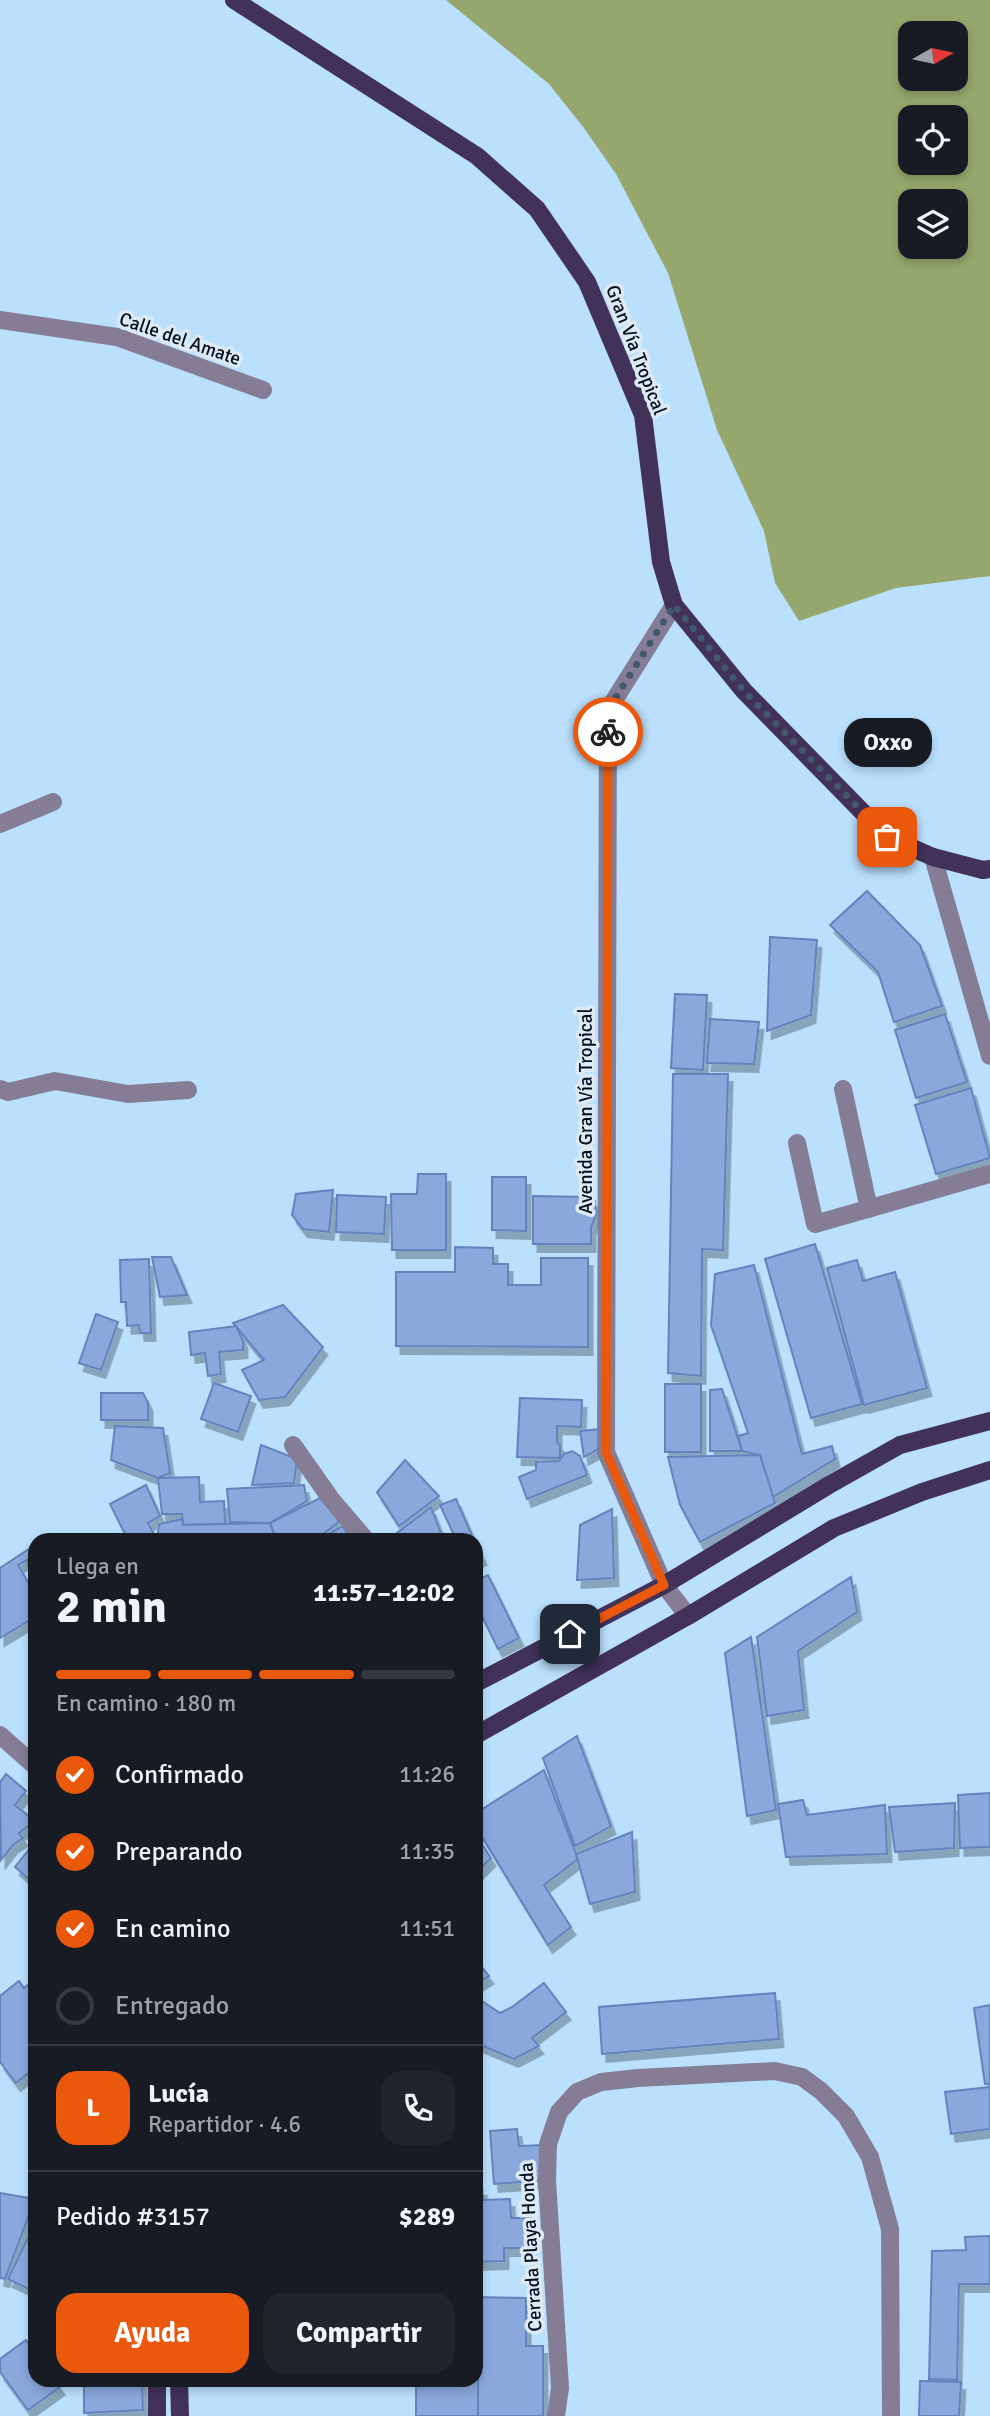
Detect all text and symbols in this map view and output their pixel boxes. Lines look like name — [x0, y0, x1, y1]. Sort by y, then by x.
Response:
north arrow — [898, 21, 968, 91]
map controls — [898, 21, 968, 259]
button: locate — [898, 105, 968, 175]
button: layers — [898, 189, 968, 259]
street label: Gran Vía Tropical — [600, 282, 672, 418]
street label: Calle del Amate — [116, 307, 244, 371]
courier — [573, 697, 643, 767]
icon: bike — [589, 713, 627, 751]
callout: Oxxo — [843, 718, 931, 767]
text: Oxxo — [864, 728, 912, 757]
pin — [857, 807, 917, 867]
icon: bag — [868, 818, 906, 856]
street label: Avenida Gran Vía Tropical — [574, 1008, 598, 1214]
text: Llega en — [56, 1552, 139, 1581]
text: 11:57–12:02 — [313, 1577, 455, 1609]
text: 2 min — [56, 1579, 167, 1635]
pin — [540, 1604, 600, 1664]
icon: home — [551, 1615, 589, 1653]
text: En camino · 180 m — [56, 1689, 236, 1718]
icon: check — [56, 1756, 94, 1794]
text: Confirmado — [115, 1759, 244, 1791]
text: 11:26 — [399, 1760, 455, 1789]
icon: check — [56, 1833, 94, 1871]
text: Preparando — [115, 1836, 242, 1868]
text: 11:35 — [399, 1837, 455, 1866]
icon: check — [56, 1910, 94, 1948]
text: En camino — [115, 1913, 231, 1945]
text: 11:51 — [399, 1914, 455, 1943]
text: Entregado — [115, 1990, 229, 2022]
button: phone — [381, 2071, 455, 2145]
text: Lucía — [148, 2078, 209, 2110]
text: L — [86, 2092, 100, 2124]
text: Repartidor · 4.6 — [148, 2110, 301, 2139]
street label: Cerrada Playa Honda — [515, 2162, 547, 2332]
text: Pedido #3157 — [56, 2201, 210, 2233]
text: $289 — [399, 2201, 455, 2233]
button: Ayuda — [56, 2293, 249, 2373]
button: Compartir — [263, 2293, 455, 2373]

